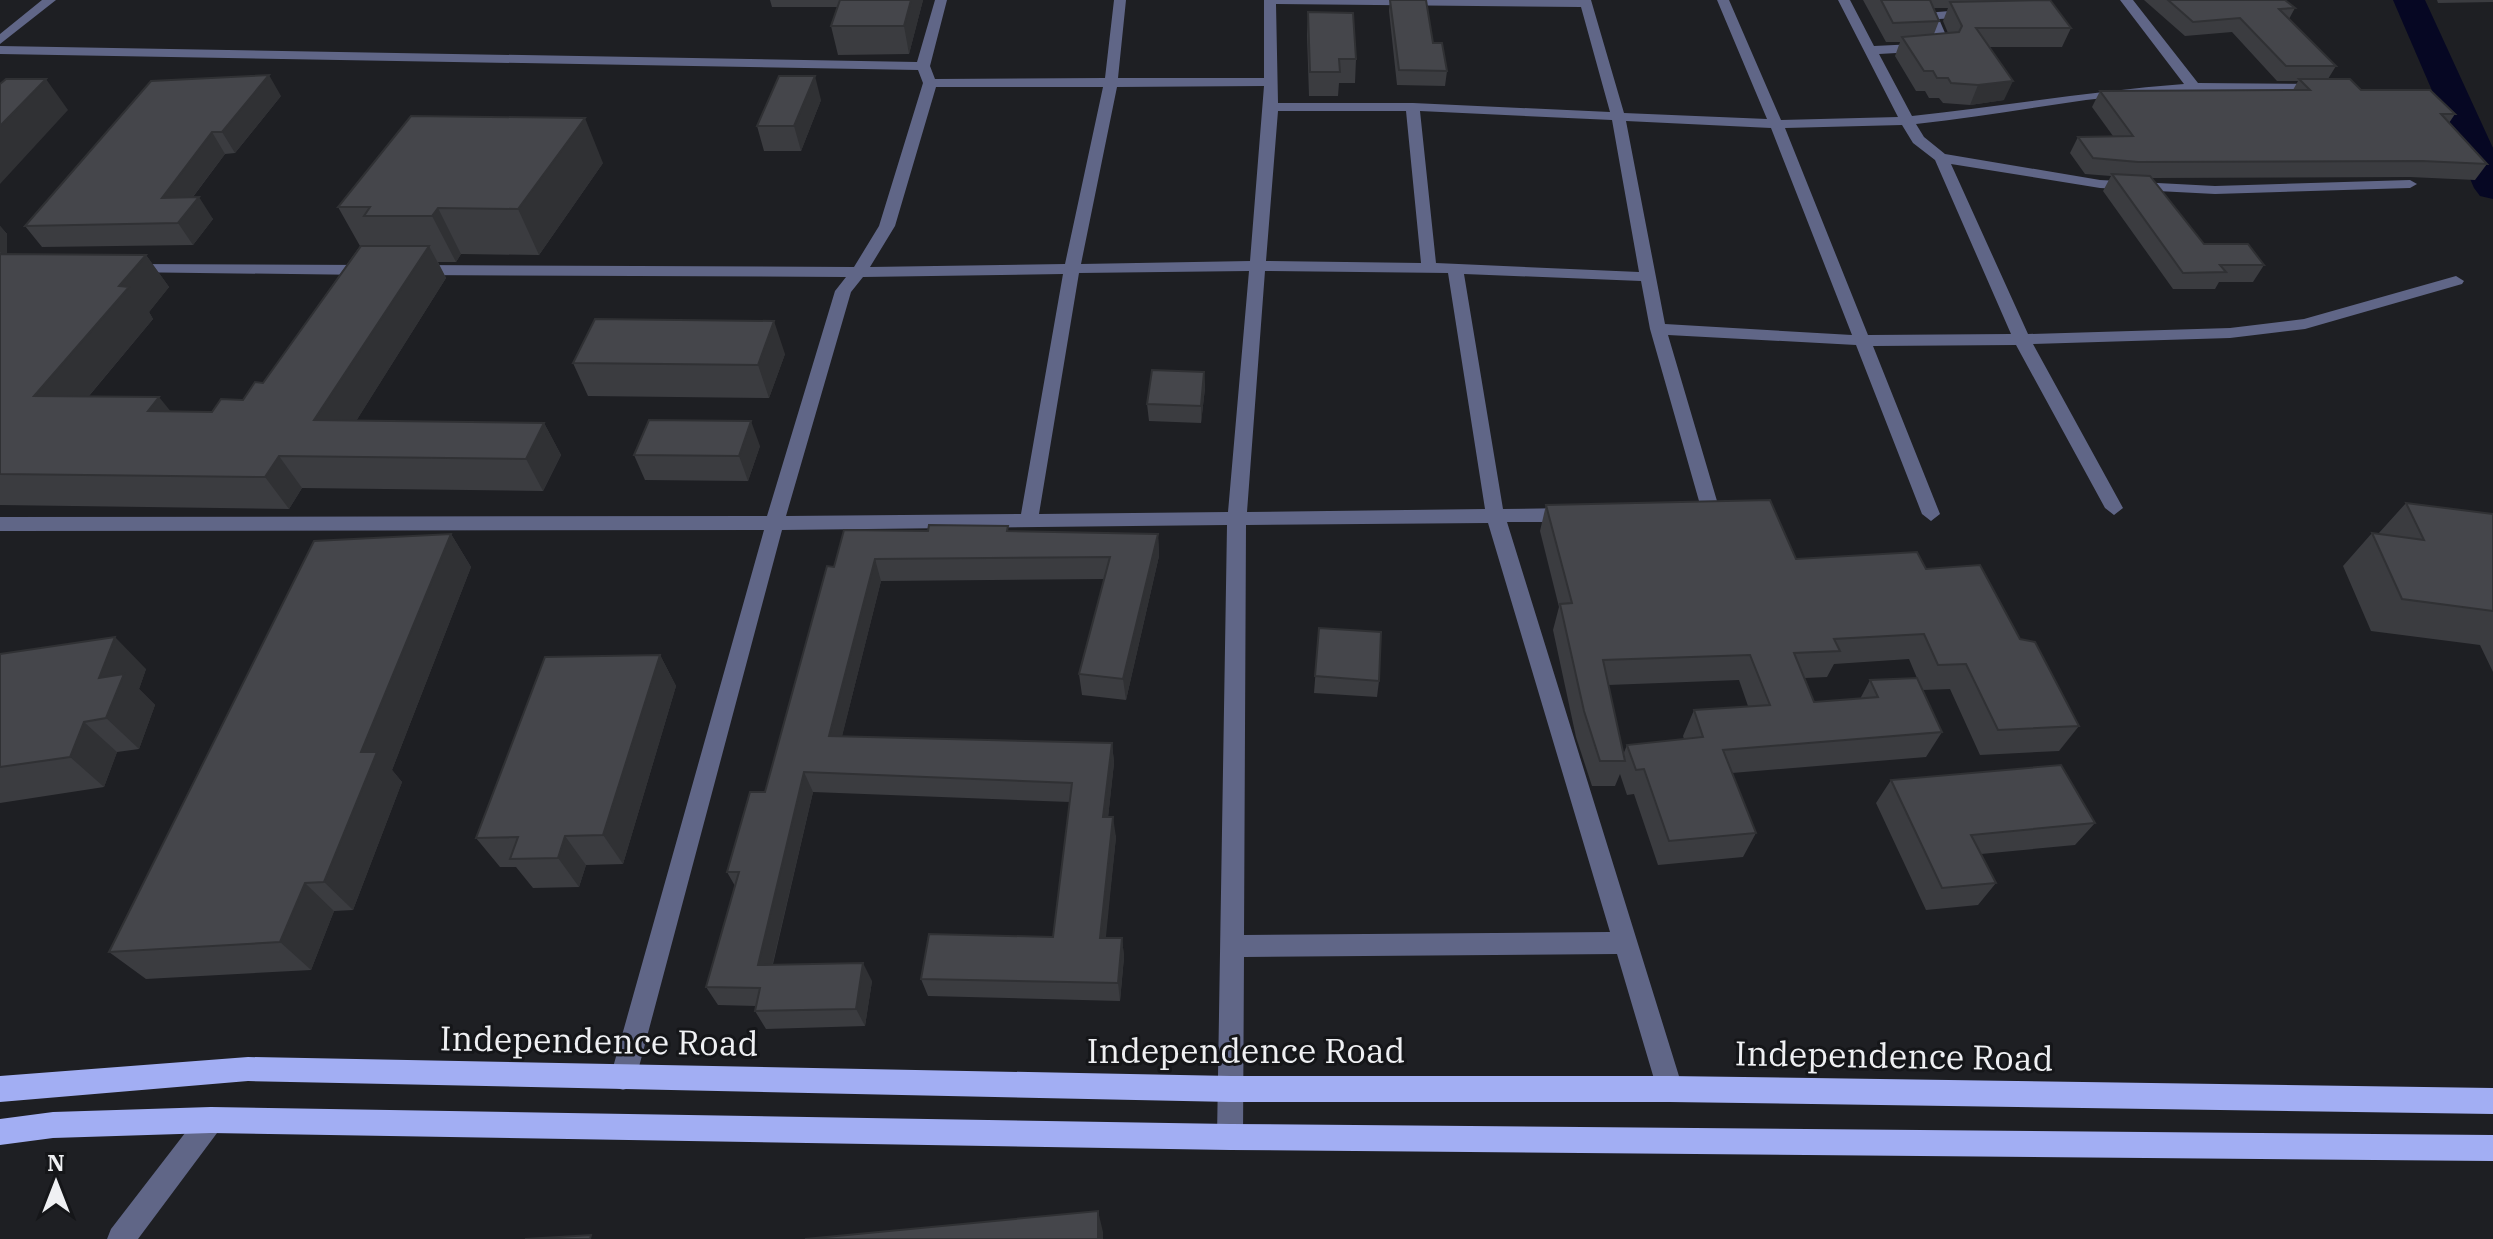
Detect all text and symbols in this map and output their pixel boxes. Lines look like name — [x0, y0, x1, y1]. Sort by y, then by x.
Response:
street label: Independence Road — [439, 1015, 759, 1065]
street label: Independence Road — [1087, 1028, 1405, 1072]
street label: Independence Road — [1734, 1030, 2054, 1080]
north arrow — [16, 1143, 96, 1223]
text: N — [47, 1148, 65, 1177]

